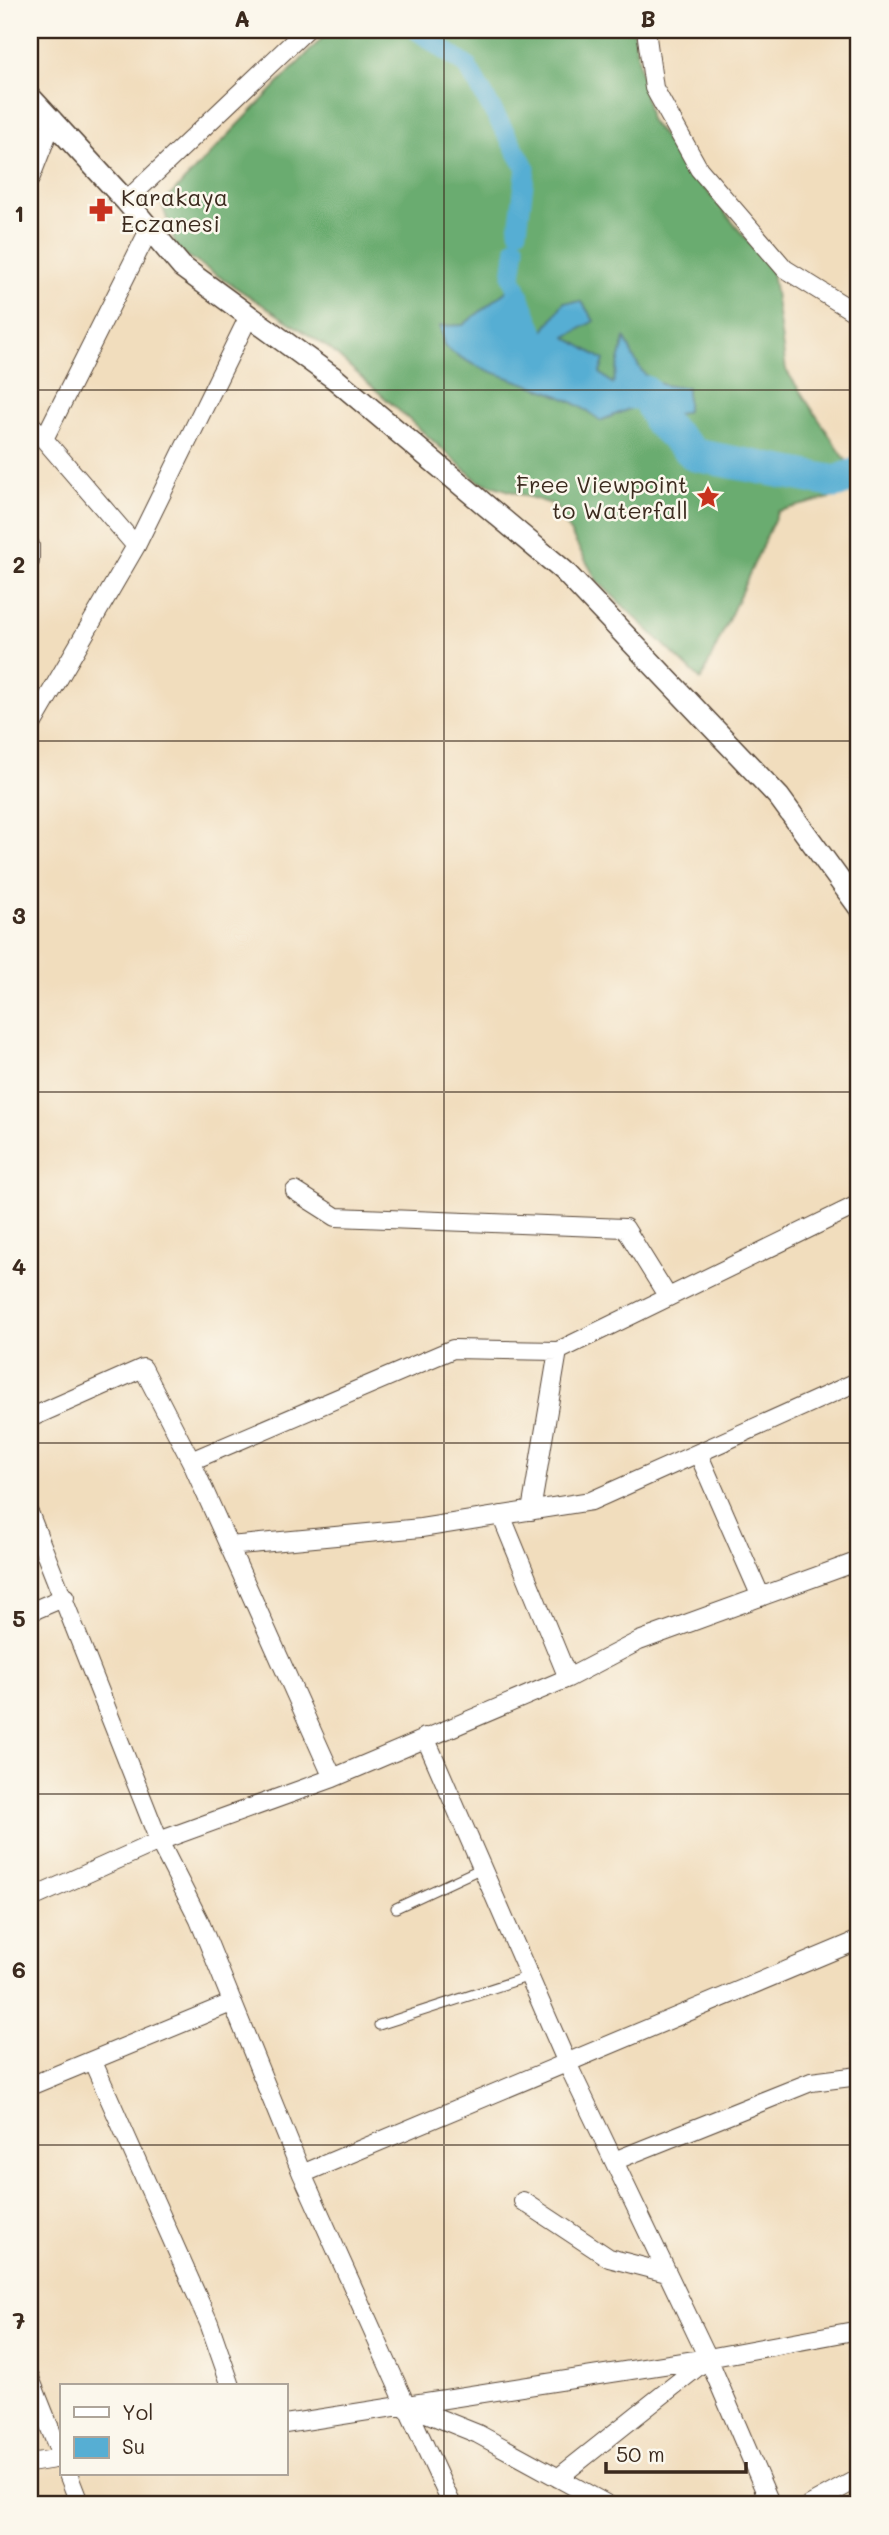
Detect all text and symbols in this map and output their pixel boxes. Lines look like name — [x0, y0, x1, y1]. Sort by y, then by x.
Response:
text: A — [234, 3, 250, 33]
text: B — [640, 3, 656, 33]
place label: Karakaya Eczanesi — [121, 182, 228, 238]
pharmacy icon: Karakaya Eczanesi — [87, 196, 115, 224]
text: 1 — [14, 198, 24, 228]
place label: Free Viewpoint to Waterfall — [516, 469, 688, 525]
place icon: Free Viewpoint to Waterfall — [694, 483, 722, 511]
text: 2 — [13, 549, 25, 579]
text: 3 — [12, 900, 26, 930]
text: 4 — [12, 1251, 26, 1281]
text: 5 — [12, 1603, 26, 1633]
text: 6 — [12, 1954, 26, 1984]
text: 7 — [13, 2305, 26, 2335]
legend — [60, 2384, 287, 2476]
text: Yol — [122, 2398, 153, 2425]
scale bar — [606, 2430, 746, 2474]
text: Su — [122, 2432, 145, 2459]
text: 50 m — [616, 2440, 665, 2467]

